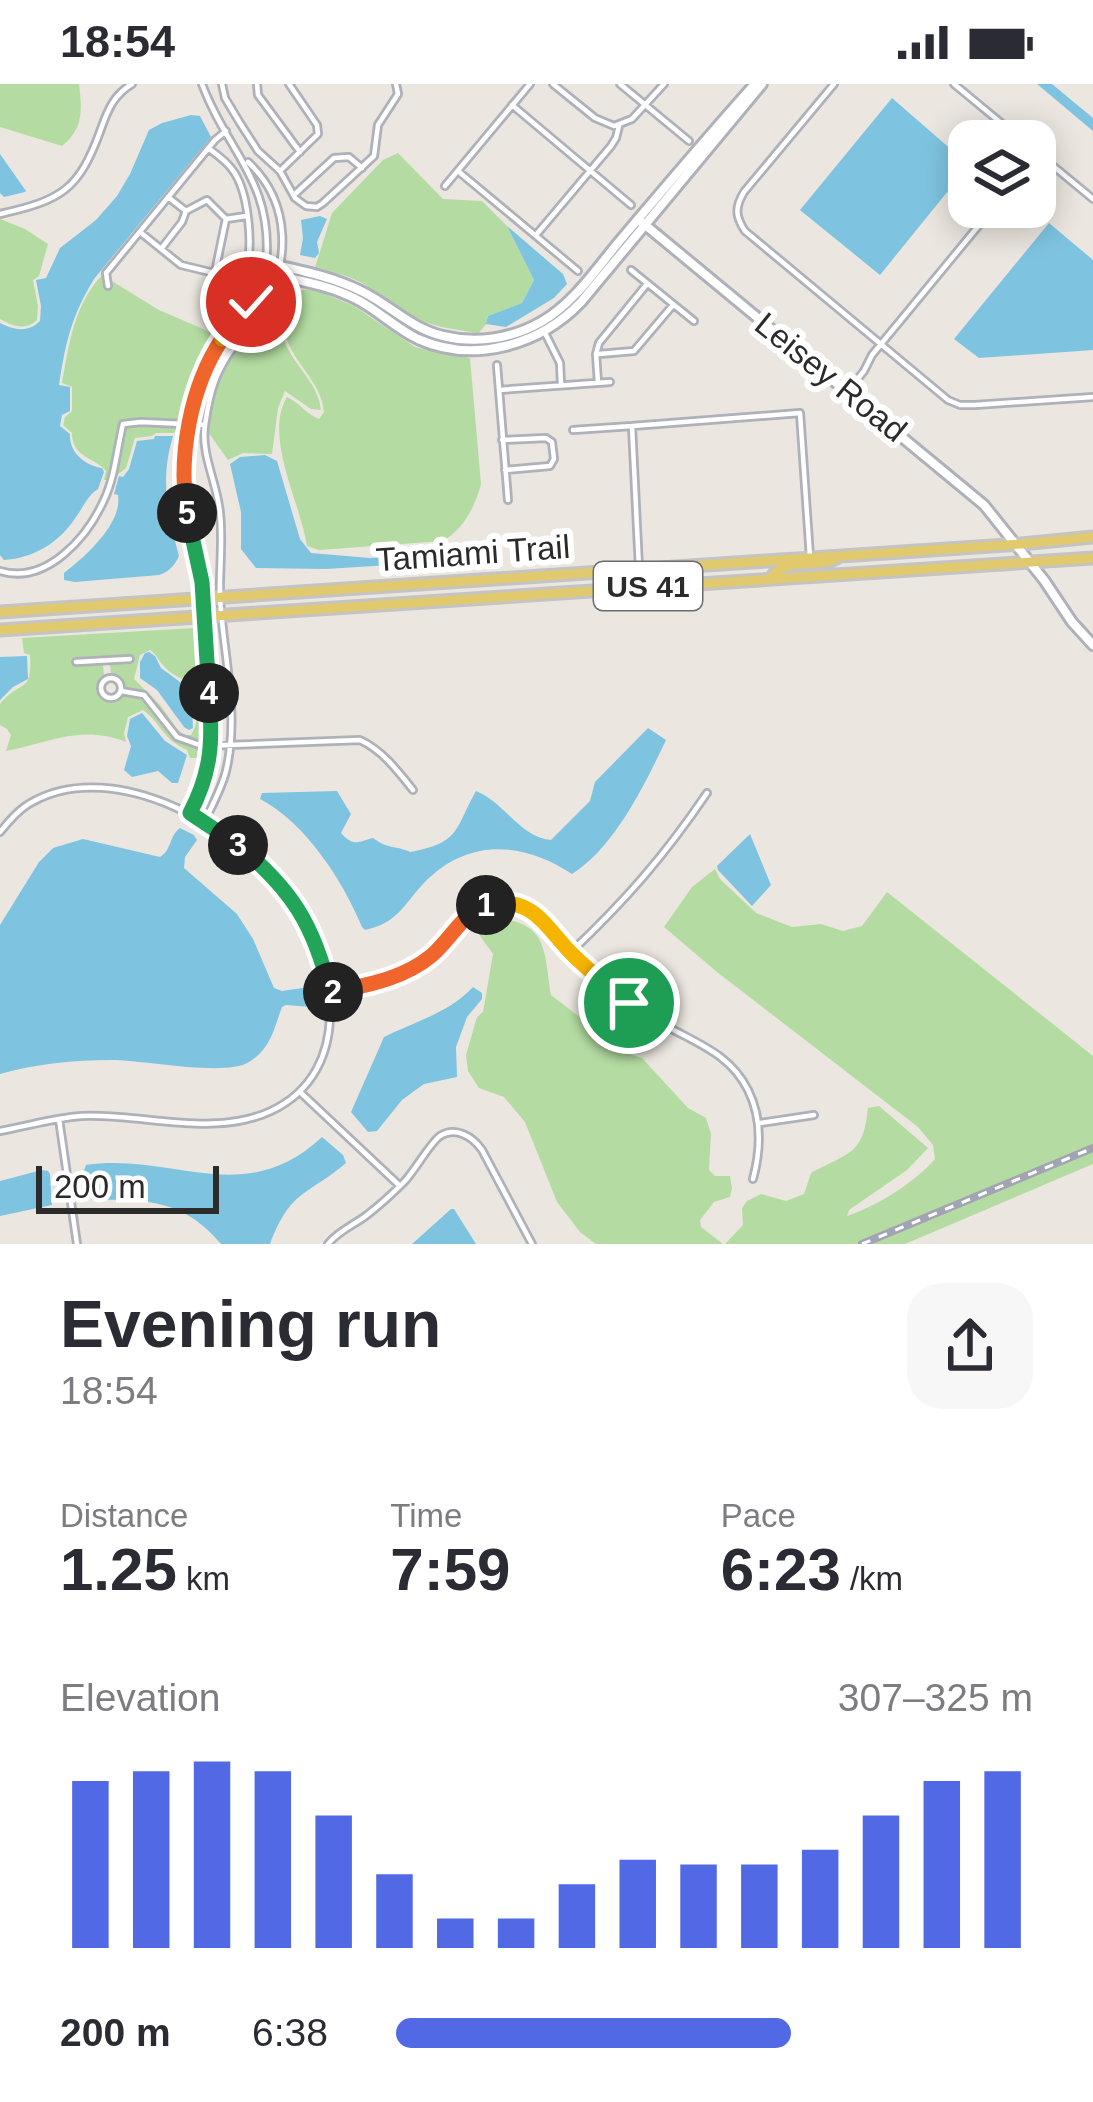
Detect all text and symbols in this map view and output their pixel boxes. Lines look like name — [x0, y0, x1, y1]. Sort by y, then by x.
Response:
text: 18:54 — [60, 16, 175, 67]
map controls — [948, 120, 1056, 228]
button: layers — [948, 120, 1056, 228]
pin — [200, 251, 302, 353]
icon: check — [218, 269, 284, 335]
street label: Leisey Road — [748, 305, 914, 449]
pin: 5 — [157, 483, 217, 543]
text: 5 — [178, 494, 196, 531]
street label: Tamiami Trail — [375, 528, 571, 578]
road number: US 41 — [594, 562, 702, 610]
pin: 4 — [179, 663, 239, 723]
text: 4 — [200, 674, 218, 711]
pin: 3 — [208, 815, 268, 875]
text: 3 — [229, 826, 247, 863]
pin: 1 — [456, 875, 516, 935]
text: 1 — [477, 886, 495, 923]
pin — [578, 952, 680, 1054]
pin: 2 — [303, 962, 363, 1022]
icon: arrive — [596, 970, 662, 1036]
text: 2 — [324, 973, 342, 1010]
scale bar — [36, 1160, 219, 1213]
text: 200 m — [54, 1168, 146, 1205]
button: share — [907, 1283, 1033, 1409]
text: Evening run — [60, 1287, 441, 1361]
text: 18:54 — [60, 1369, 158, 1412]
text: Distance — [60, 1497, 188, 1534]
text: Time — [390, 1497, 462, 1534]
text: Pace — [721, 1497, 796, 1534]
text: 1.25 — [60, 1536, 177, 1603]
text: 7:59 — [390, 1536, 510, 1603]
text: 6:23 — [721, 1536, 841, 1603]
text: km — [177, 1560, 230, 1597]
text: /km — [841, 1560, 903, 1597]
text: Elevation — [60, 1676, 220, 1719]
text: 307–325 m — [838, 1676, 1033, 1719]
text: 200 m — [60, 2011, 171, 2054]
text: 6:38 — [252, 2011, 328, 2054]

